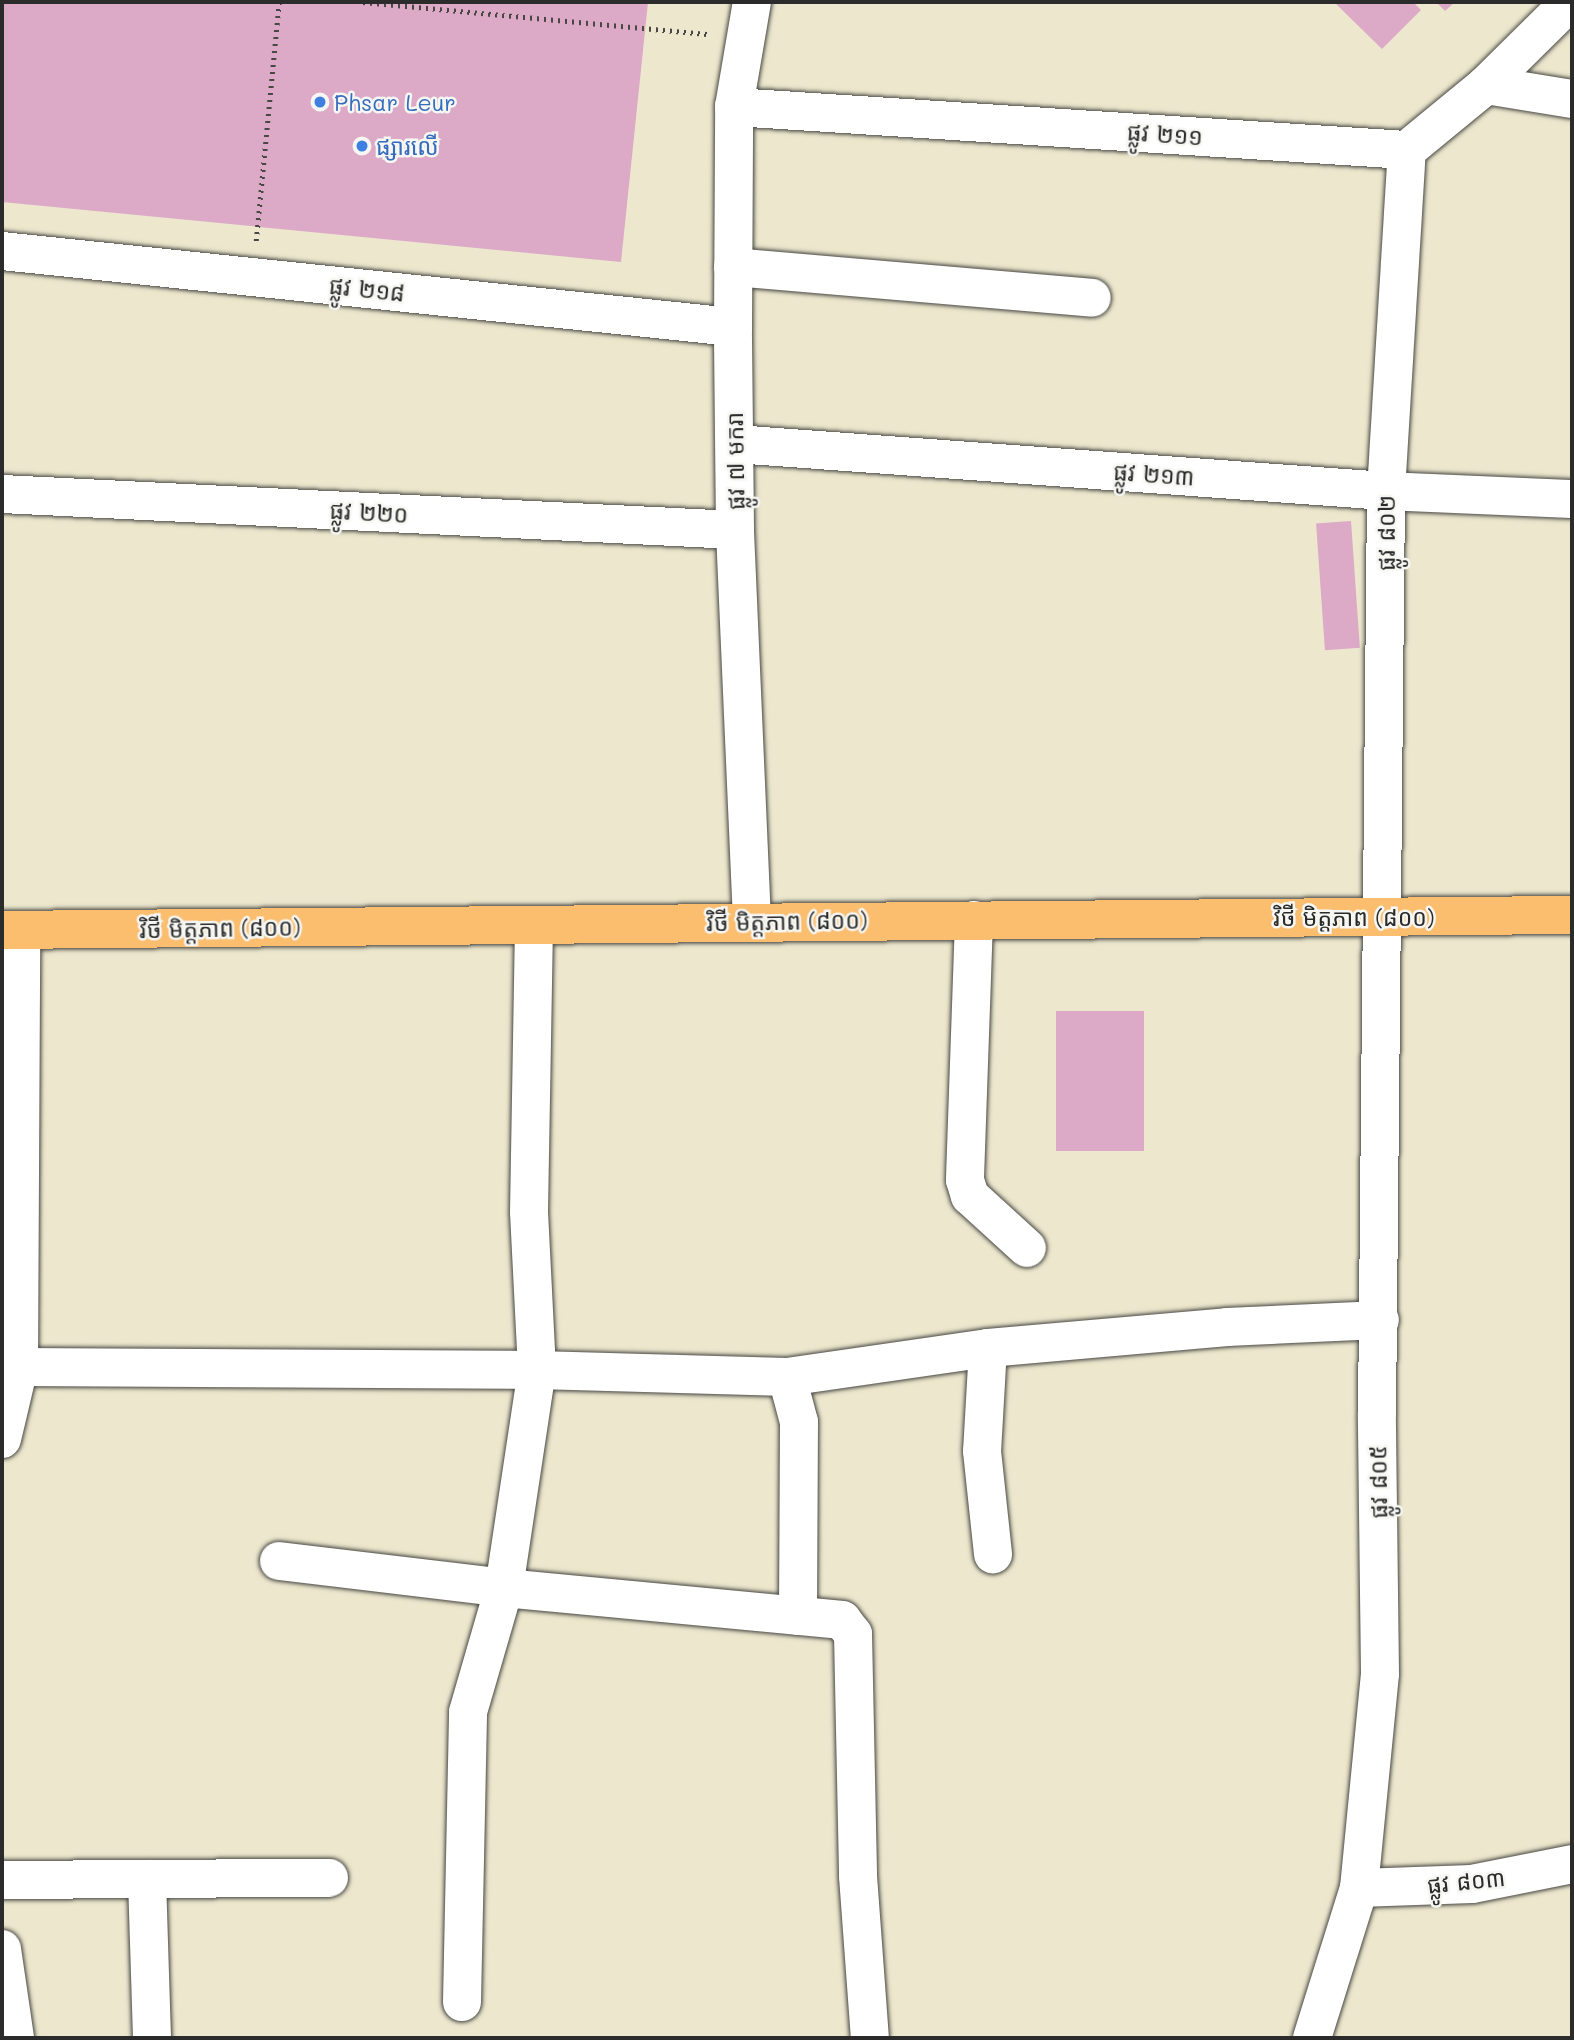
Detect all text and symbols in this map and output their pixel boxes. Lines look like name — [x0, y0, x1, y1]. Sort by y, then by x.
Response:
place label: Phsar Leur — [334, 88, 456, 116]
marker: Phsar Leur — [312, 94, 328, 110]
street label: ផ្លូវ ២១១ — [1126, 118, 1204, 150]
place label: ផ្សារលើ — [376, 132, 439, 160]
marker: ផ្សារលើ — [354, 138, 370, 154]
street label: ផ្លូវ ២១៨ — [328, 271, 406, 307]
street label: ផ្លូវ ៧ មករា — [720, 412, 750, 510]
street label: ផ្លូវ ២១៣ — [1113, 457, 1195, 491]
street label: ផ្លូវ ៨០២ — [1372, 495, 1400, 571]
street label: ផ្លូវ ២២០ — [329, 496, 409, 528]
street label: វិថី មិត្តភាព (៨០០) — [1273, 903, 1435, 931]
street label: វិថី មិត្តភាព (៨០០) — [706, 906, 868, 936]
street label: វិថី មិត្តភាព (៨០០) — [139, 913, 301, 943]
street label: ផ្លូវ ៨០៥ — [1364, 1445, 1392, 1519]
street label: ផ្លូវ ៨០៣ — [1426, 1863, 1506, 1899]

